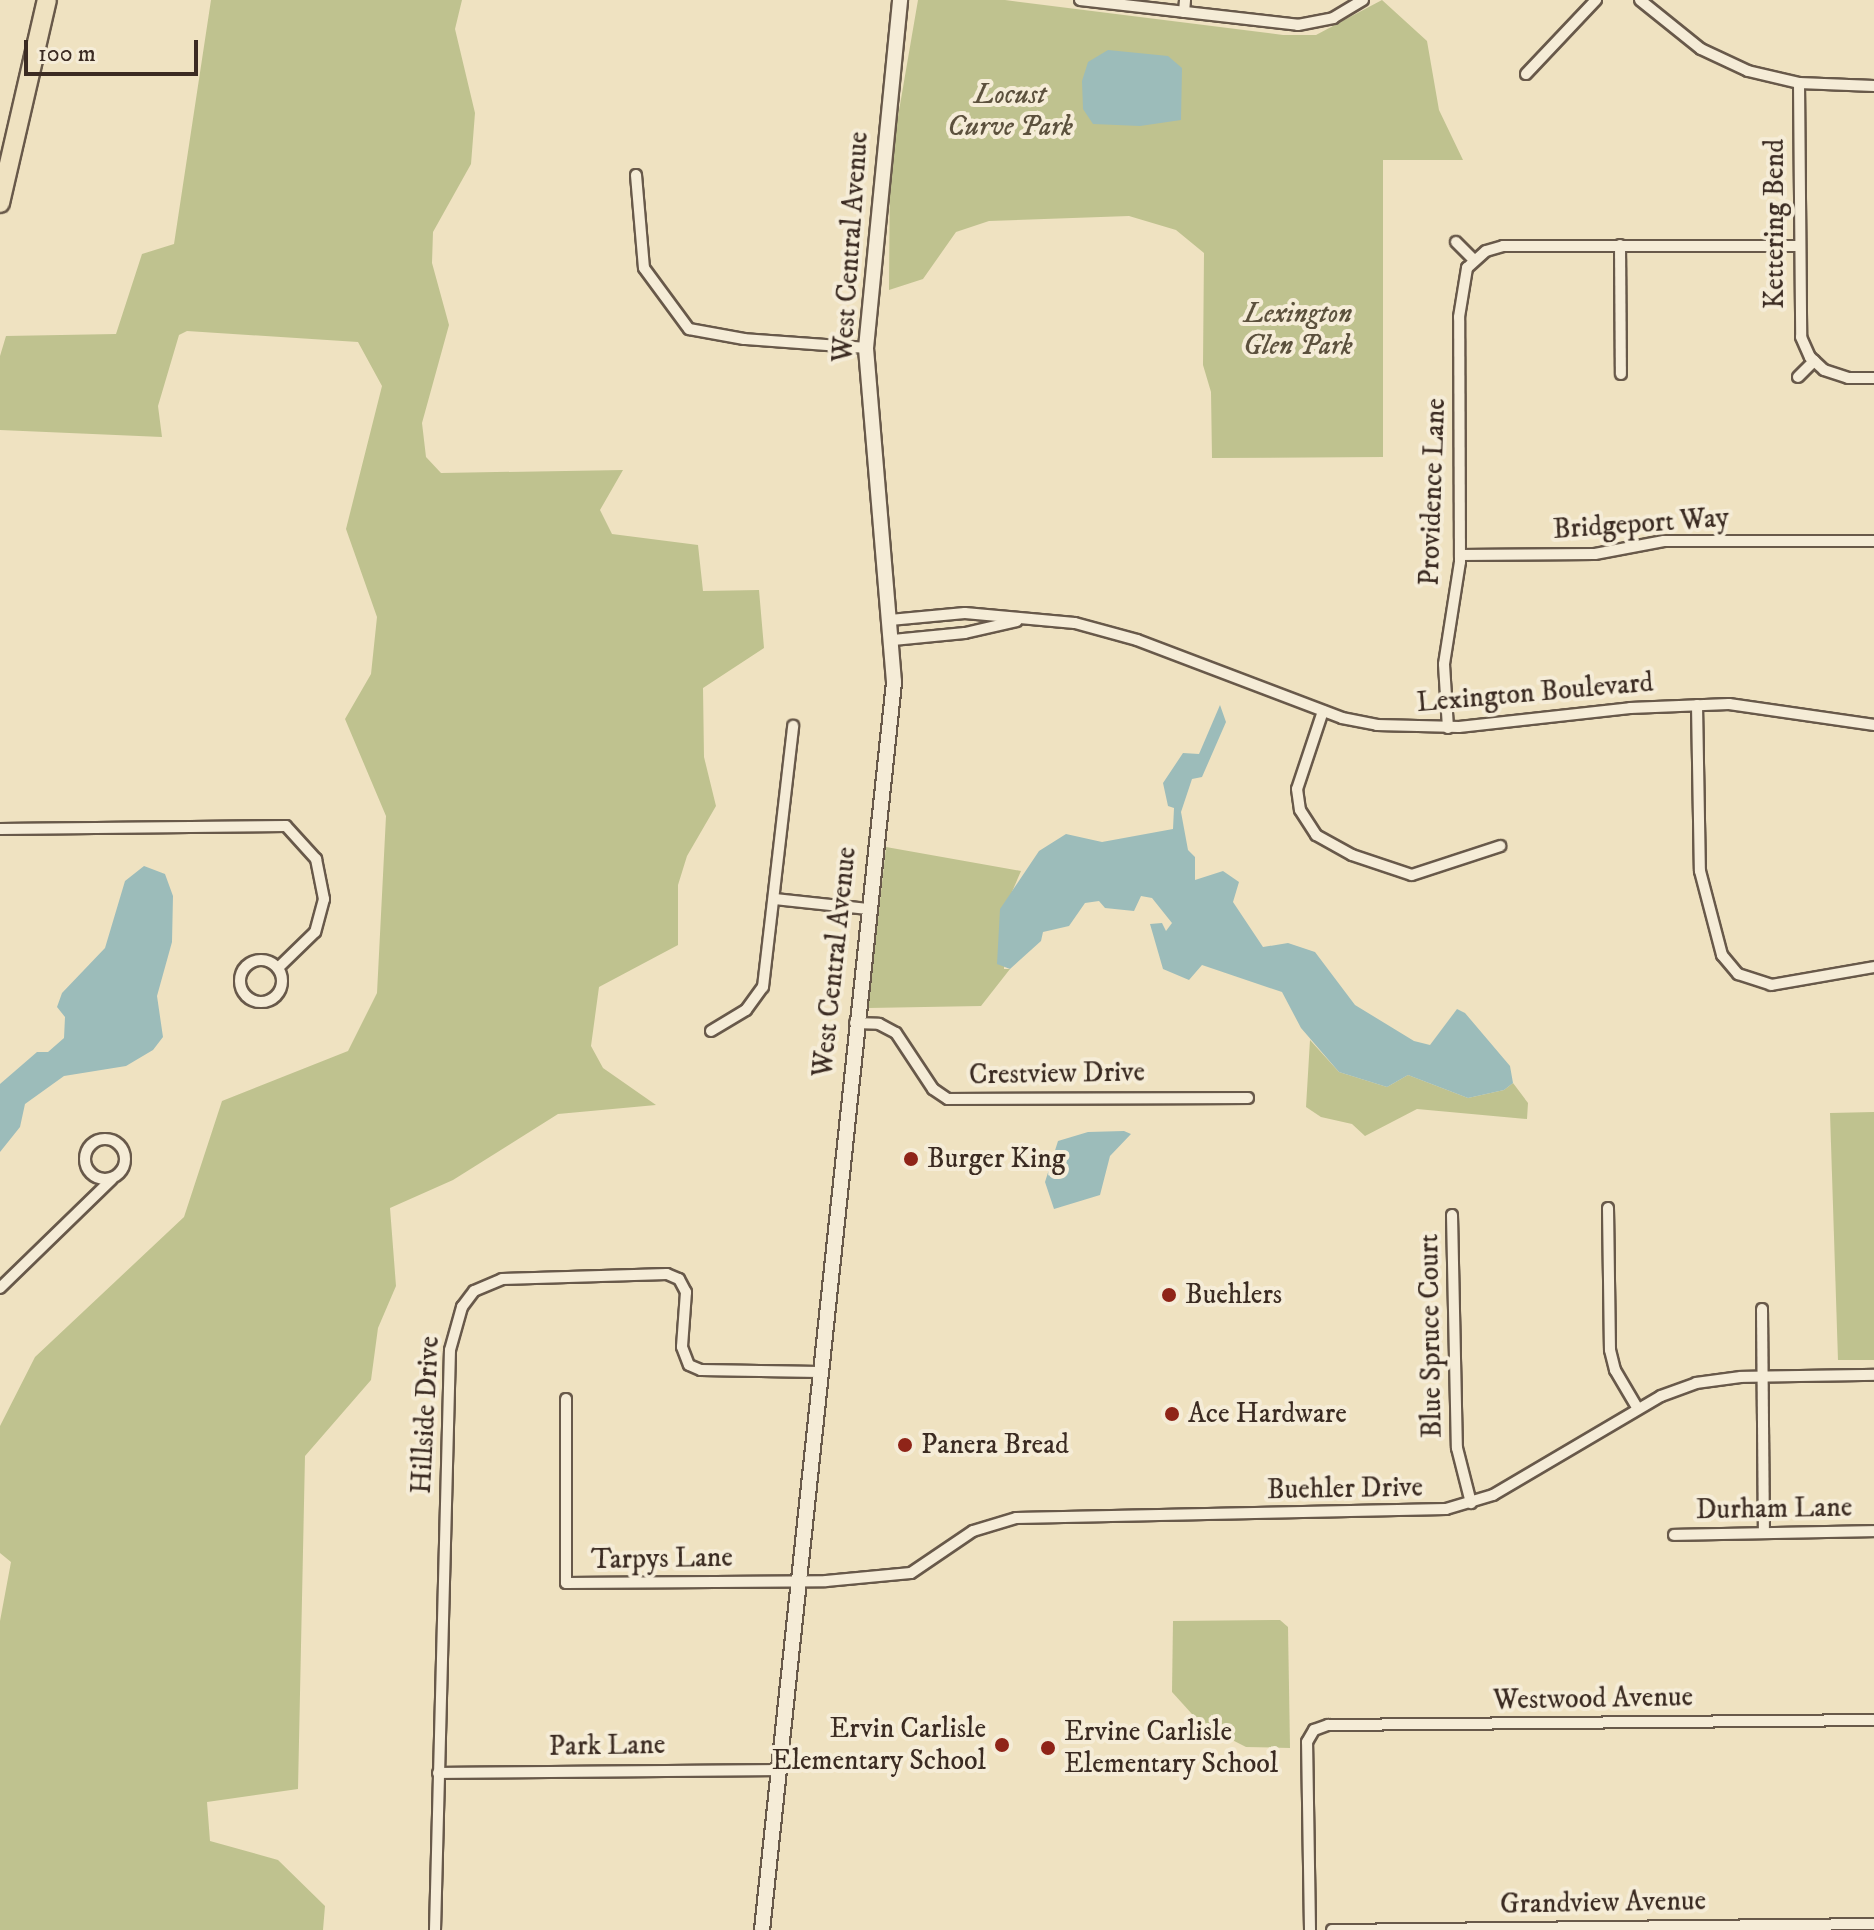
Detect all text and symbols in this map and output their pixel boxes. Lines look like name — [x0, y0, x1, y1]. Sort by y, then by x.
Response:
scale bar — [28, 24, 202, 74]
text: 100 m — [38, 39, 96, 69]
park label: Locust Curve Park — [947, 78, 1073, 144]
street label: West Central Avenue — [826, 130, 876, 364]
street label: Kettering Bend — [1758, 139, 1792, 309]
park label: Lexington Glen Park — [1243, 297, 1353, 363]
street label: Providence Lane — [1413, 398, 1453, 586]
street label: Bridgeport Way — [1552, 501, 1730, 547]
street label: Lexington Boulevard — [1415, 666, 1655, 720]
street label: West Central Avenue — [806, 845, 864, 1079]
street label: Crestview Drive — [969, 1056, 1145, 1092]
place label: Burger King — [927, 1142, 1065, 1176]
marker: Burger King — [902, 1150, 920, 1168]
street label: Blue Spruce Court — [1412, 1234, 1450, 1438]
place label: Buehlers — [1185, 1278, 1282, 1312]
marker: Buehlers — [1160, 1286, 1178, 1304]
street label: Hillside Drive — [405, 1335, 447, 1495]
place label: Ace Hardware — [1188, 1397, 1347, 1431]
marker: Ace Hardware — [1163, 1405, 1181, 1423]
place label: Panera Bread — [921, 1428, 1069, 1462]
marker: Panera Bread — [896, 1436, 914, 1454]
street label: Buehler Drive — [1267, 1471, 1423, 1507]
street label: Durham Lane — [1695, 1491, 1853, 1527]
street label: Tarpys Lane — [591, 1541, 733, 1577]
street label: Westwood Avenue — [1493, 1680, 1693, 1718]
place label: Ervin Carlisle Elementary School — [772, 1712, 986, 1778]
place label: Ervine Carlisle Elementary School — [1064, 1715, 1278, 1781]
street label: Park Lane — [548, 1728, 666, 1764]
marker: Ervin Carlisle Elementary School — [993, 1736, 1011, 1754]
marker: Ervine Carlisle Elementary School — [1039, 1739, 1057, 1757]
street label: Grandview Avenue — [1500, 1884, 1706, 1922]

